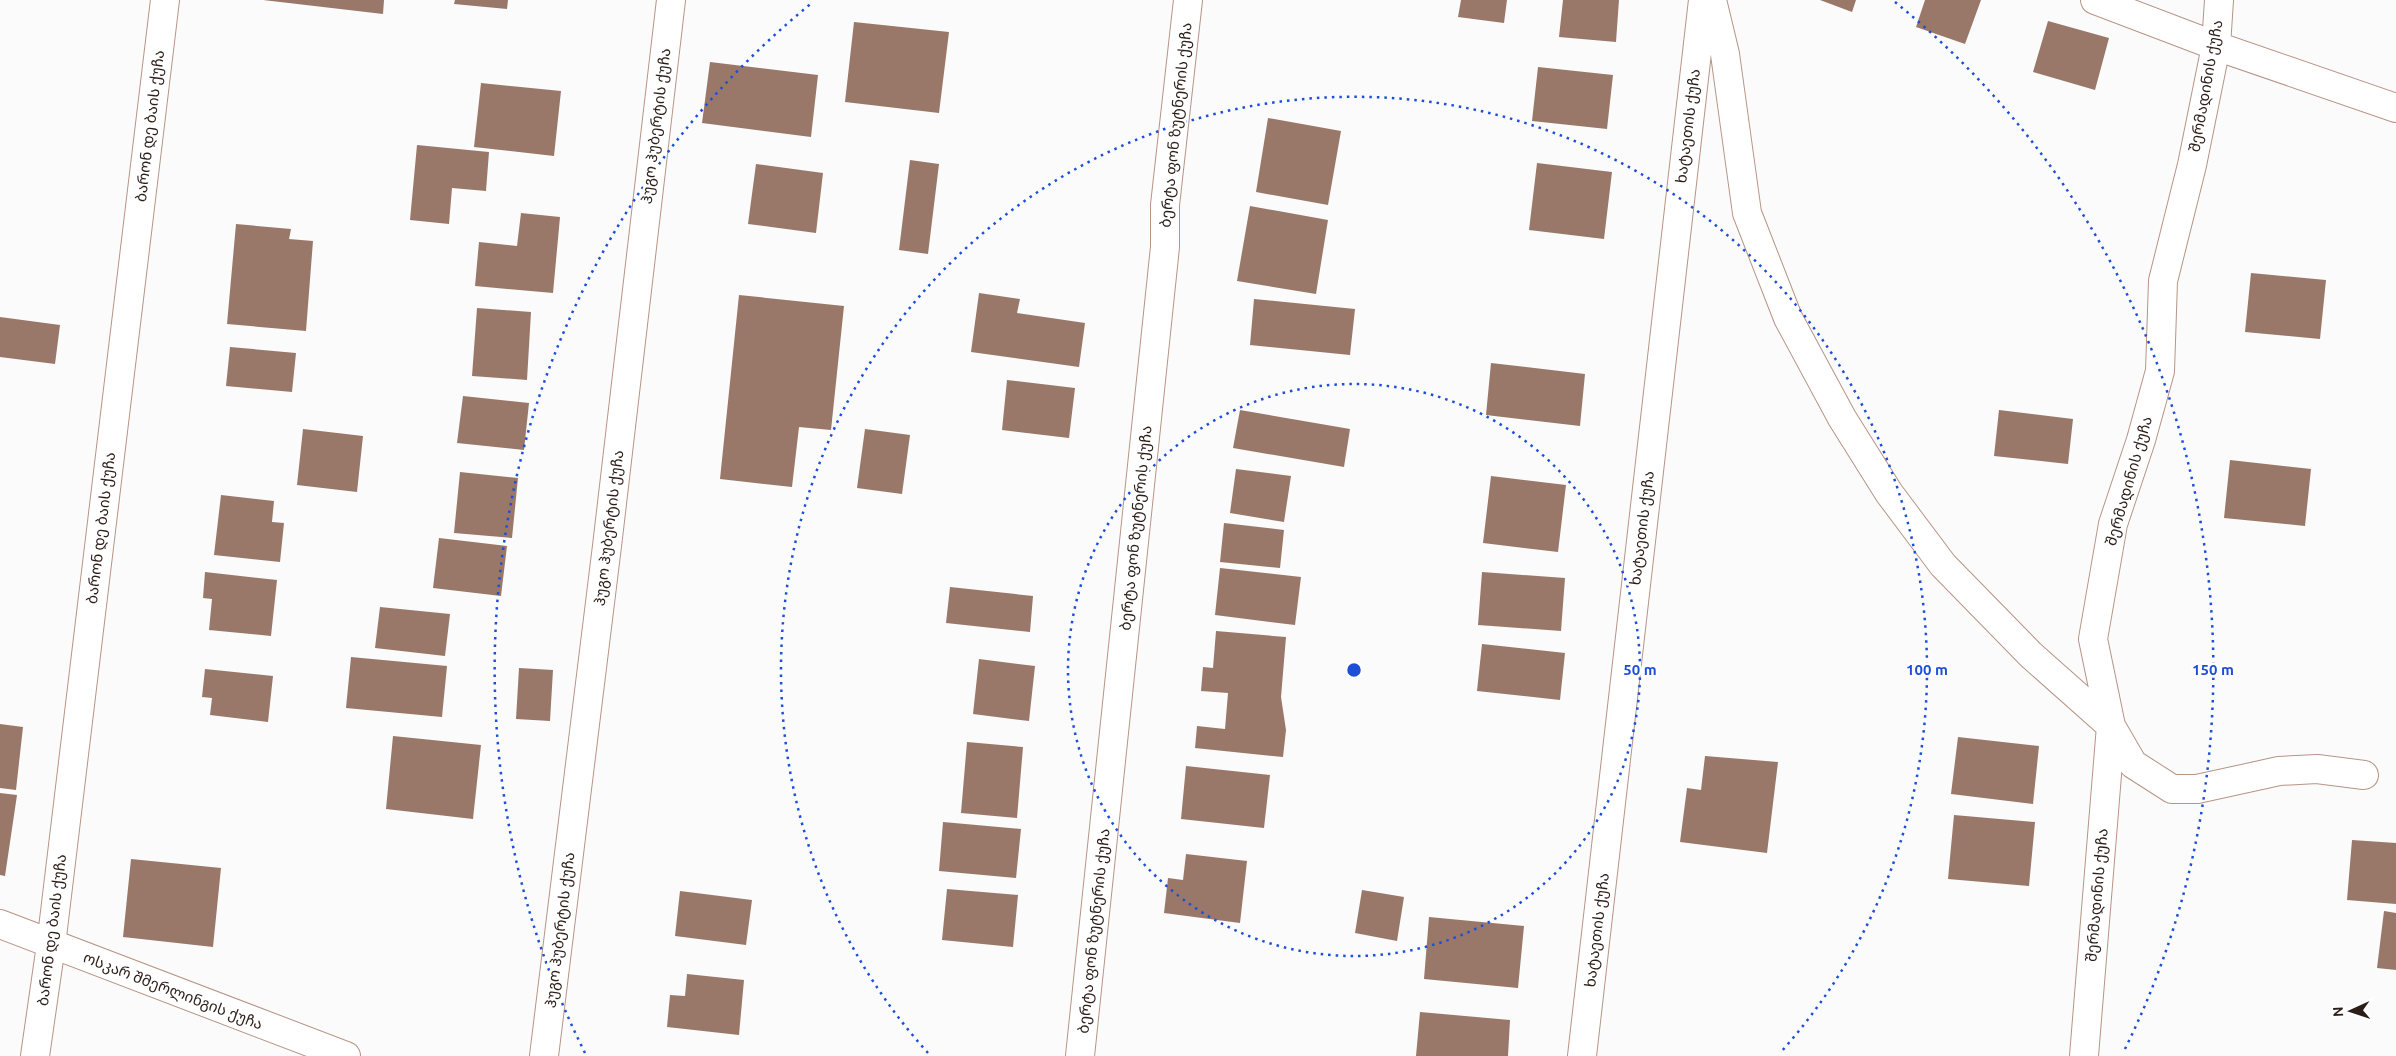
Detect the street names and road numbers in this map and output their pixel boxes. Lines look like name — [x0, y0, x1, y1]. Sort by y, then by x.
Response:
street label: შერმადინის ქუჩა — [2186, 18, 2226, 154]
street label: ბერტა ფონ ზუტნერის ქუჩა — [1156, 22, 1196, 228]
street label: ჰუგო ჰუბერტის ქუჩა — [638, 47, 674, 205]
street label: ბარონ დე ბაის ქუჩა — [132, 49, 168, 203]
street label: ხატაეთის ქუჩა — [1672, 68, 1704, 184]
street label: შერმადინის ქუჩა — [2102, 414, 2156, 548]
street label: ბერტა ფონ ზუტნერის ქუჩა — [1116, 425, 1156, 631]
street label: ჰუგო ჰუბერტის ქუჩა — [591, 449, 627, 607]
street label: ბარონ დე ბაის ქუჩა — [83, 451, 119, 605]
street label: ხატაეთის ქუჩა — [1626, 470, 1658, 586]
street label: შერმადინის ქუჩა — [2082, 827, 2112, 963]
street label: ბერტა ფონ ზუტნერის ქუჩა — [1074, 828, 1114, 1034]
street label: ჰუგო ჰუბერტის ქუჩა — [542, 851, 578, 1009]
street label: ბარონ დე ბაის ქუჩა — [34, 853, 70, 1007]
street label: ხატაეთის ქუჩა — [1581, 872, 1613, 988]
street label: ოსკარ შმერლინგის ქუჩა — [81, 948, 265, 1034]

